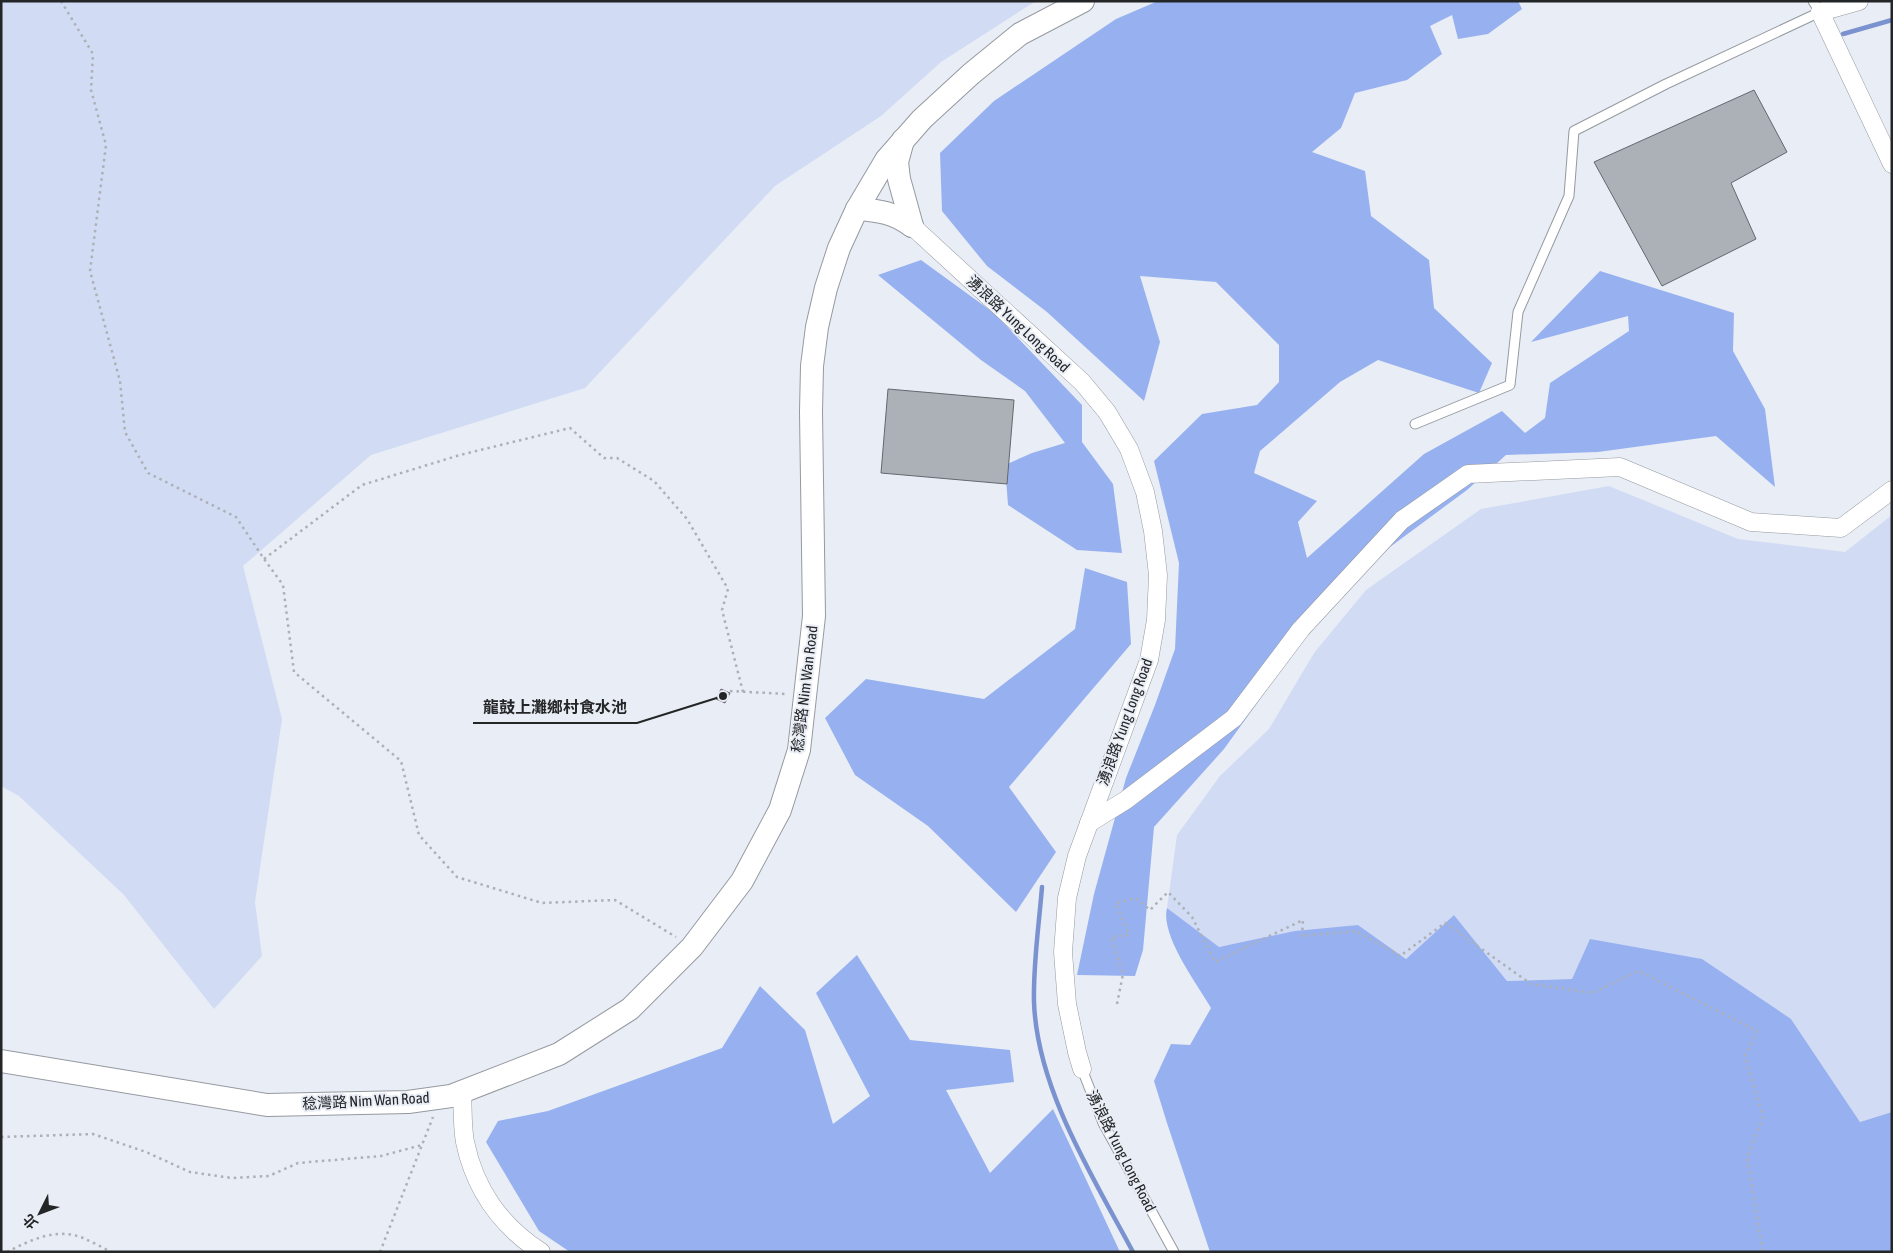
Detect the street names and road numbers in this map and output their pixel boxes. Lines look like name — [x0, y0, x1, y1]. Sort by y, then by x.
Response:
street label: 湧浪路 Yung Long Road — [964, 272, 1073, 376]
street label: 稔灣路 Nim Wan Road — [788, 625, 821, 753]
street label: 湧浪路 Yung Long Road — [1094, 656, 1155, 788]
street label: 湧浪路 Yung Long Road — [1083, 1087, 1159, 1214]
street label: 稔灣路 Nim Wan Road — [302, 1089, 430, 1112]

